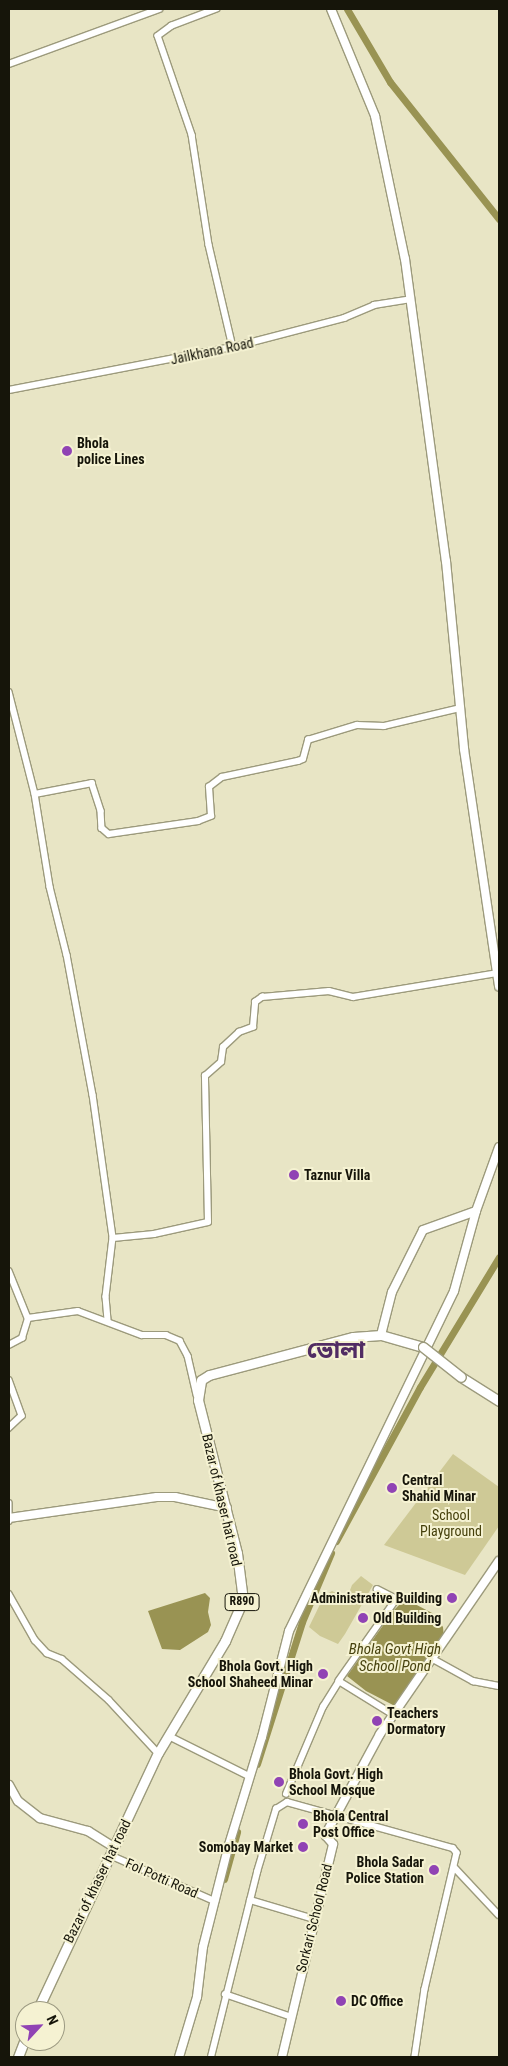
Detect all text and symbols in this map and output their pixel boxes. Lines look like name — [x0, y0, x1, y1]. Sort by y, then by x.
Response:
street label: Jailkhana Road — [169, 334, 255, 368]
place label: Bhola police Lines — [77, 435, 144, 468]
marker: Bhola police Lines — [61, 445, 73, 457]
place label: Taznur Villa — [304, 1167, 370, 1183]
marker: Taznur Villa — [288, 1169, 300, 1181]
district label: ভোলা — [307, 1337, 365, 1365]
street label: Bazar of khaser hat road — [199, 1432, 245, 1568]
place label: Central Shahid Minar — [402, 1472, 476, 1504]
marker: Central Shahid Minar — [386, 1482, 398, 1494]
park label: School Playground — [420, 1507, 482, 1540]
place label: Administrative Building — [311, 1590, 442, 1606]
road number: R890 — [224, 1592, 260, 1611]
marker: Administrative Building — [446, 1592, 458, 1604]
place label: Old Building — [373, 1610, 441, 1626]
marker: Old Building — [357, 1612, 369, 1624]
water label: Bhola Govt High School Pond — [349, 1640, 441, 1675]
place label: Bhola Govt. High School Shaheed Minar — [188, 1658, 313, 1690]
marker: Bhola Govt. High School Shaheed Minar — [317, 1668, 329, 1680]
place label: Teachers Dormatory — [387, 1705, 446, 1738]
marker: Teachers Dormatory — [371, 1715, 383, 1727]
place label: Bhola Govt. High School Mosque — [289, 1766, 383, 1798]
marker: Bhola Govt. High School Mosque — [273, 1776, 285, 1788]
place label: Bhola Central Post Office — [313, 1808, 388, 1840]
street label: Bazar of khaser hat road — [60, 1817, 134, 1945]
marker: Bhola Central Post Office — [297, 1818, 309, 1830]
place label: Somobay Market — [199, 1839, 293, 1855]
marker: Somobay Market — [297, 1841, 309, 1853]
place label: Bhola Sadar Police Station — [346, 1854, 424, 1886]
street label: Fol Potti Road — [123, 1855, 201, 1901]
street label: Sorkari School Road — [292, 1862, 336, 1974]
marker: Bhola Sadar Police Station — [428, 1864, 440, 1876]
place label: DC Office — [351, 1993, 403, 2009]
marker: DC Office — [335, 1995, 347, 2007]
north arrow — [15, 2001, 65, 2051]
text: N — [44, 2013, 62, 2027]

